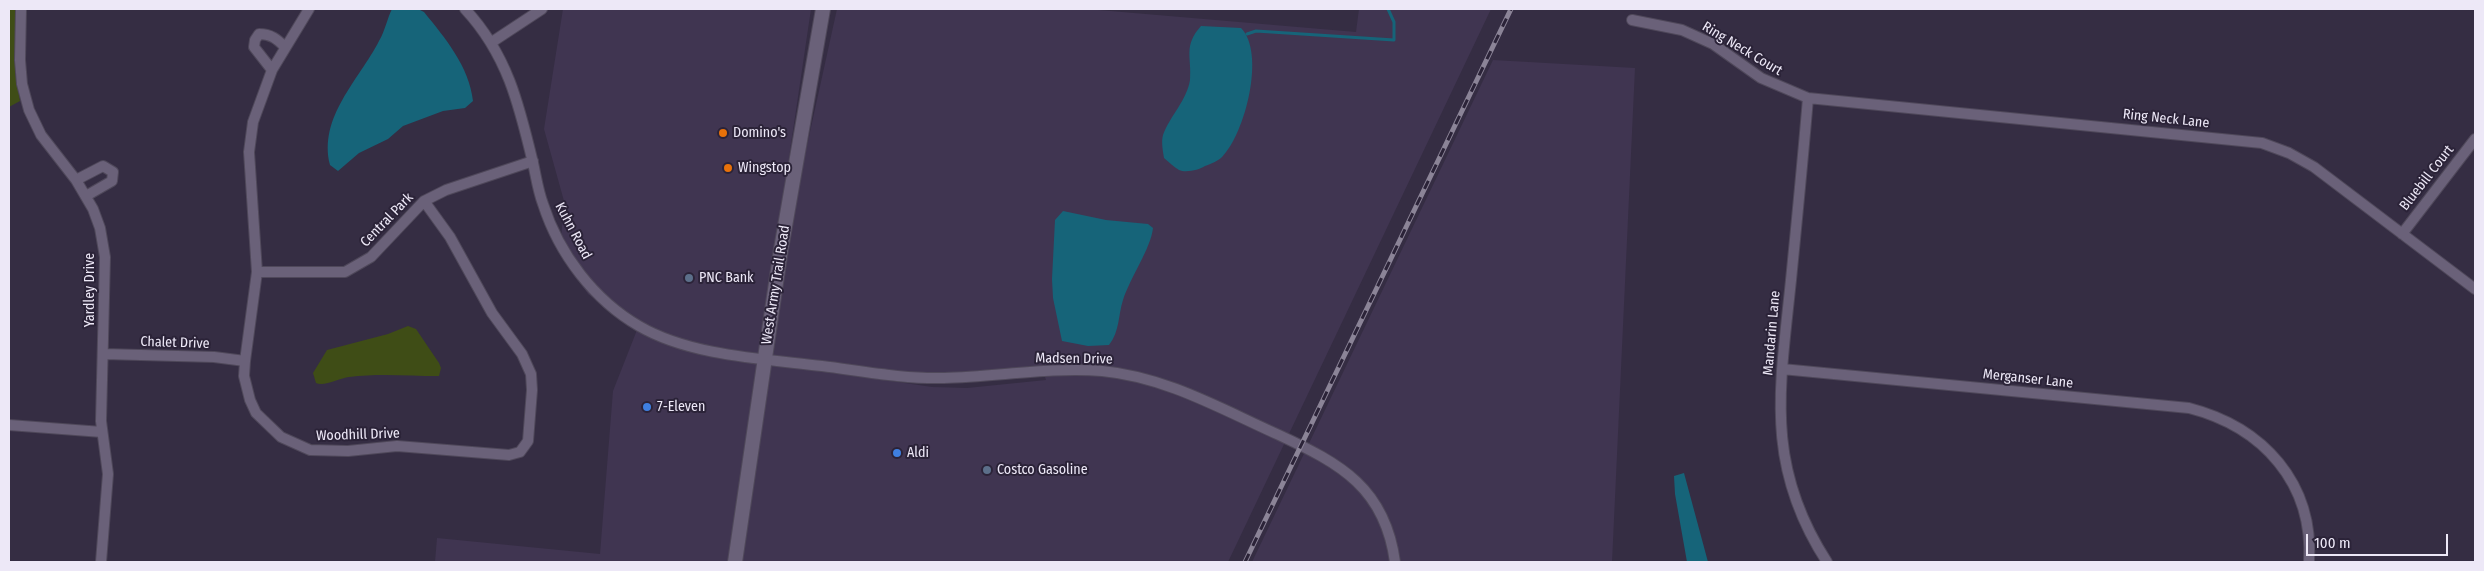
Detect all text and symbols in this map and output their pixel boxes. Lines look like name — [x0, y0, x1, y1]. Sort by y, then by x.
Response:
street label: Ring Neck Court — [1699, 18, 1785, 80]
street label: Ring Neck Lane — [2122, 106, 2210, 132]
place label: Domino's — [733, 125, 786, 141]
marker: Domino's — [717, 127, 729, 139]
street label: Bluebill Court — [2396, 142, 2458, 214]
place label: Wingstop — [738, 160, 791, 176]
marker: Wingstop — [722, 162, 734, 174]
street label: Central Park — [357, 189, 417, 251]
street label: Kuhn Road — [551, 200, 595, 262]
street label: West Army Trail Road — [758, 224, 794, 346]
street label: Yardley Drive — [82, 253, 98, 327]
place label: PNC Bank — [699, 270, 754, 286]
marker: PNC Bank — [683, 272, 695, 284]
street label: Mandarin Lane — [1760, 290, 1784, 376]
street label: Chalet Drive — [140, 333, 210, 353]
street label: Madsen Drive — [1035, 350, 1113, 368]
street label: Merganser Lane — [1982, 366, 2074, 392]
place label: 7-Eleven — [657, 399, 705, 415]
marker: 7-Eleven — [641, 401, 653, 413]
street label: Woodhill Drive — [316, 425, 400, 445]
place label: Aldi — [907, 445, 929, 461]
marker: Aldi — [891, 447, 903, 459]
place label: Costco Gasoline — [997, 462, 1088, 478]
marker: Costco Gasoline — [981, 464, 993, 476]
scale bar — [2309, 524, 2452, 556]
text: 100 m — [2314, 534, 2351, 552]

